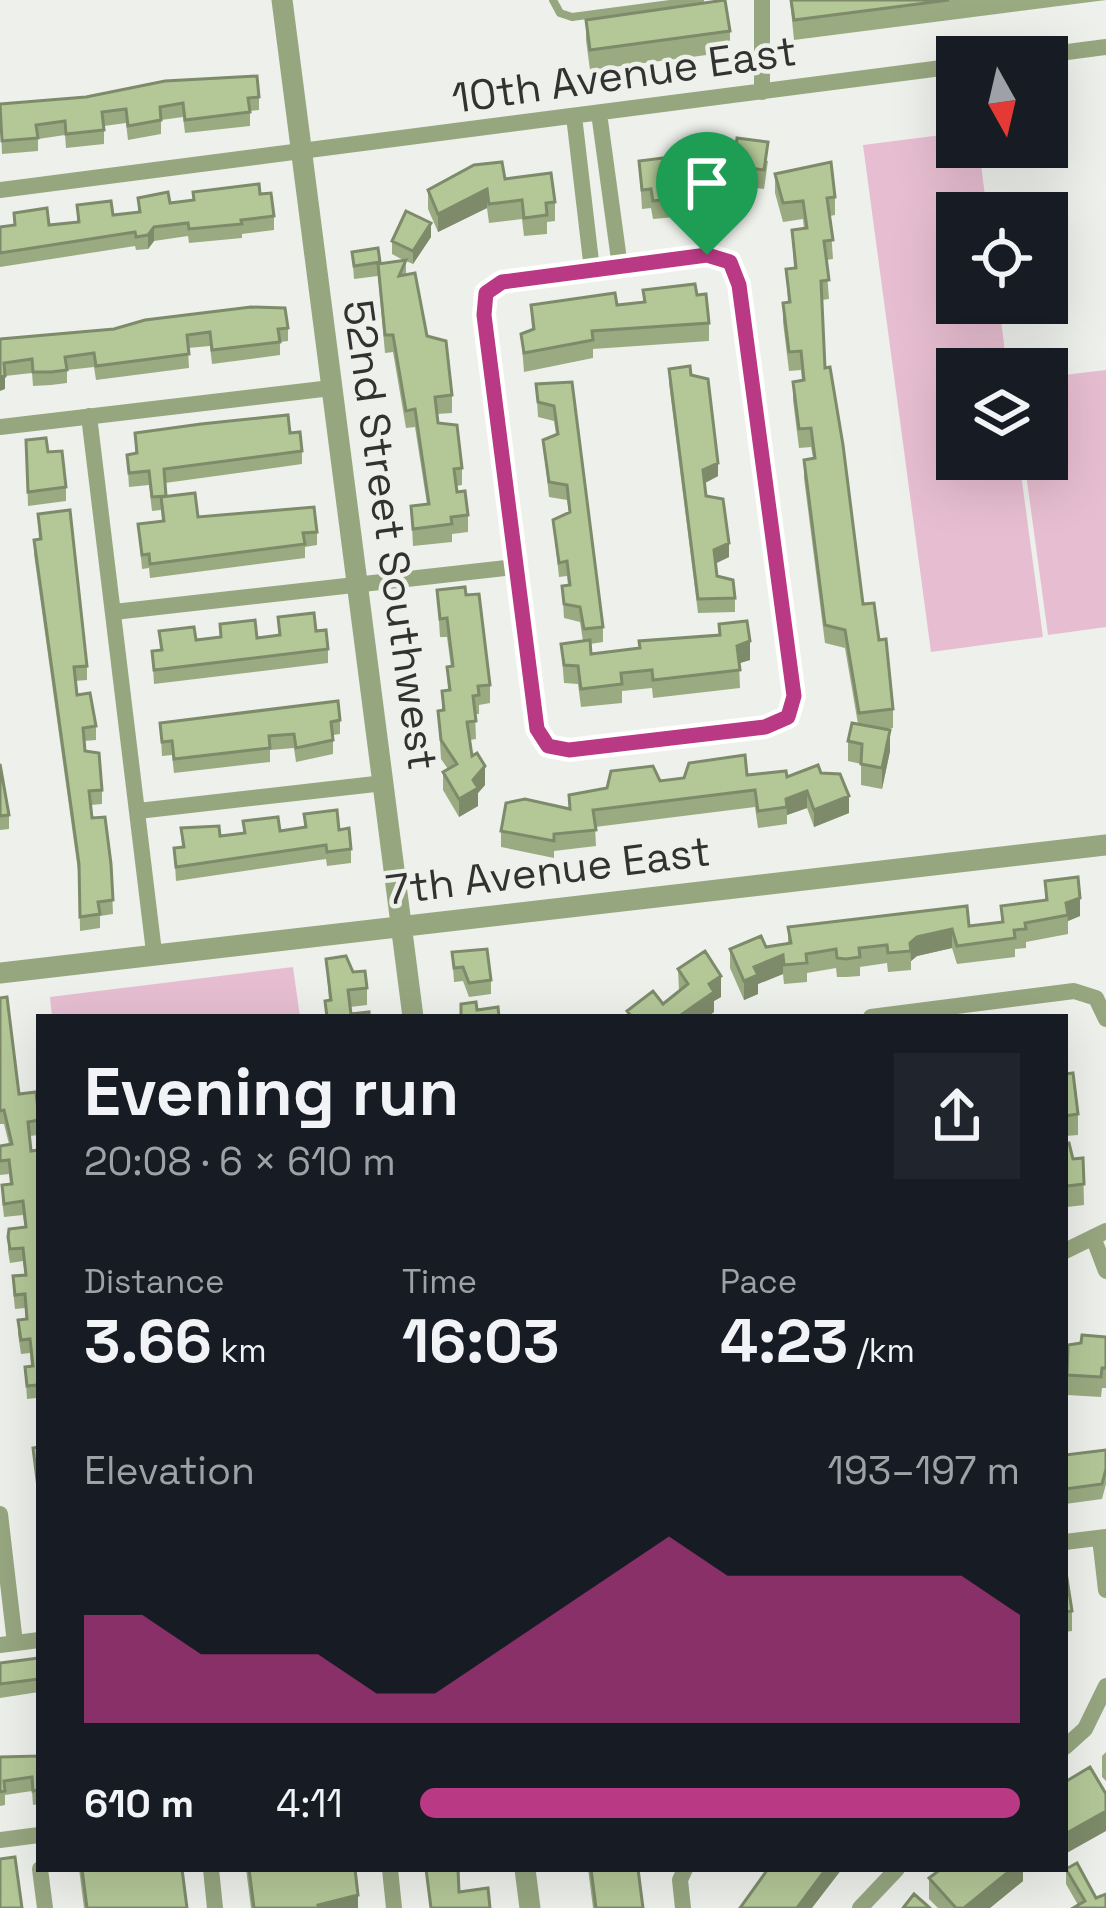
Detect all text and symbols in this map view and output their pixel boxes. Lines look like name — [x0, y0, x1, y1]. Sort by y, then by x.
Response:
street label: 10th Avenue East — [448, 24, 800, 125]
north arrow — [936, 36, 1068, 168]
map controls — [936, 36, 1068, 480]
pin — [656, 132, 758, 255]
icon: arrive — [674, 150, 740, 216]
button: locate — [936, 192, 1068, 324]
street label: 52nd Street Southwest — [331, 297, 450, 774]
button: layers — [936, 348, 1068, 480]
street label: 7th Avenue East — [383, 824, 713, 917]
text: Evening run — [84, 1050, 459, 1134]
button: share — [894, 1053, 1020, 1179]
text: 20:08 · 6 × 610 m — [84, 1137, 396, 1186]
text: Distance — [84, 1261, 225, 1303]
text: Time — [402, 1261, 477, 1303]
text: Pace — [720, 1261, 797, 1303]
text: 3.66 — [84, 1303, 212, 1380]
text: 16:03 — [402, 1303, 559, 1380]
text: 4:23 — [720, 1303, 848, 1380]
text: km — [212, 1330, 267, 1372]
text: /km — [848, 1330, 915, 1372]
text: Elevation — [84, 1446, 255, 1495]
text: 193–197 m — [828, 1446, 1020, 1495]
text: 610 m — [84, 1779, 194, 1828]
text: 4:11 — [276, 1779, 343, 1828]

